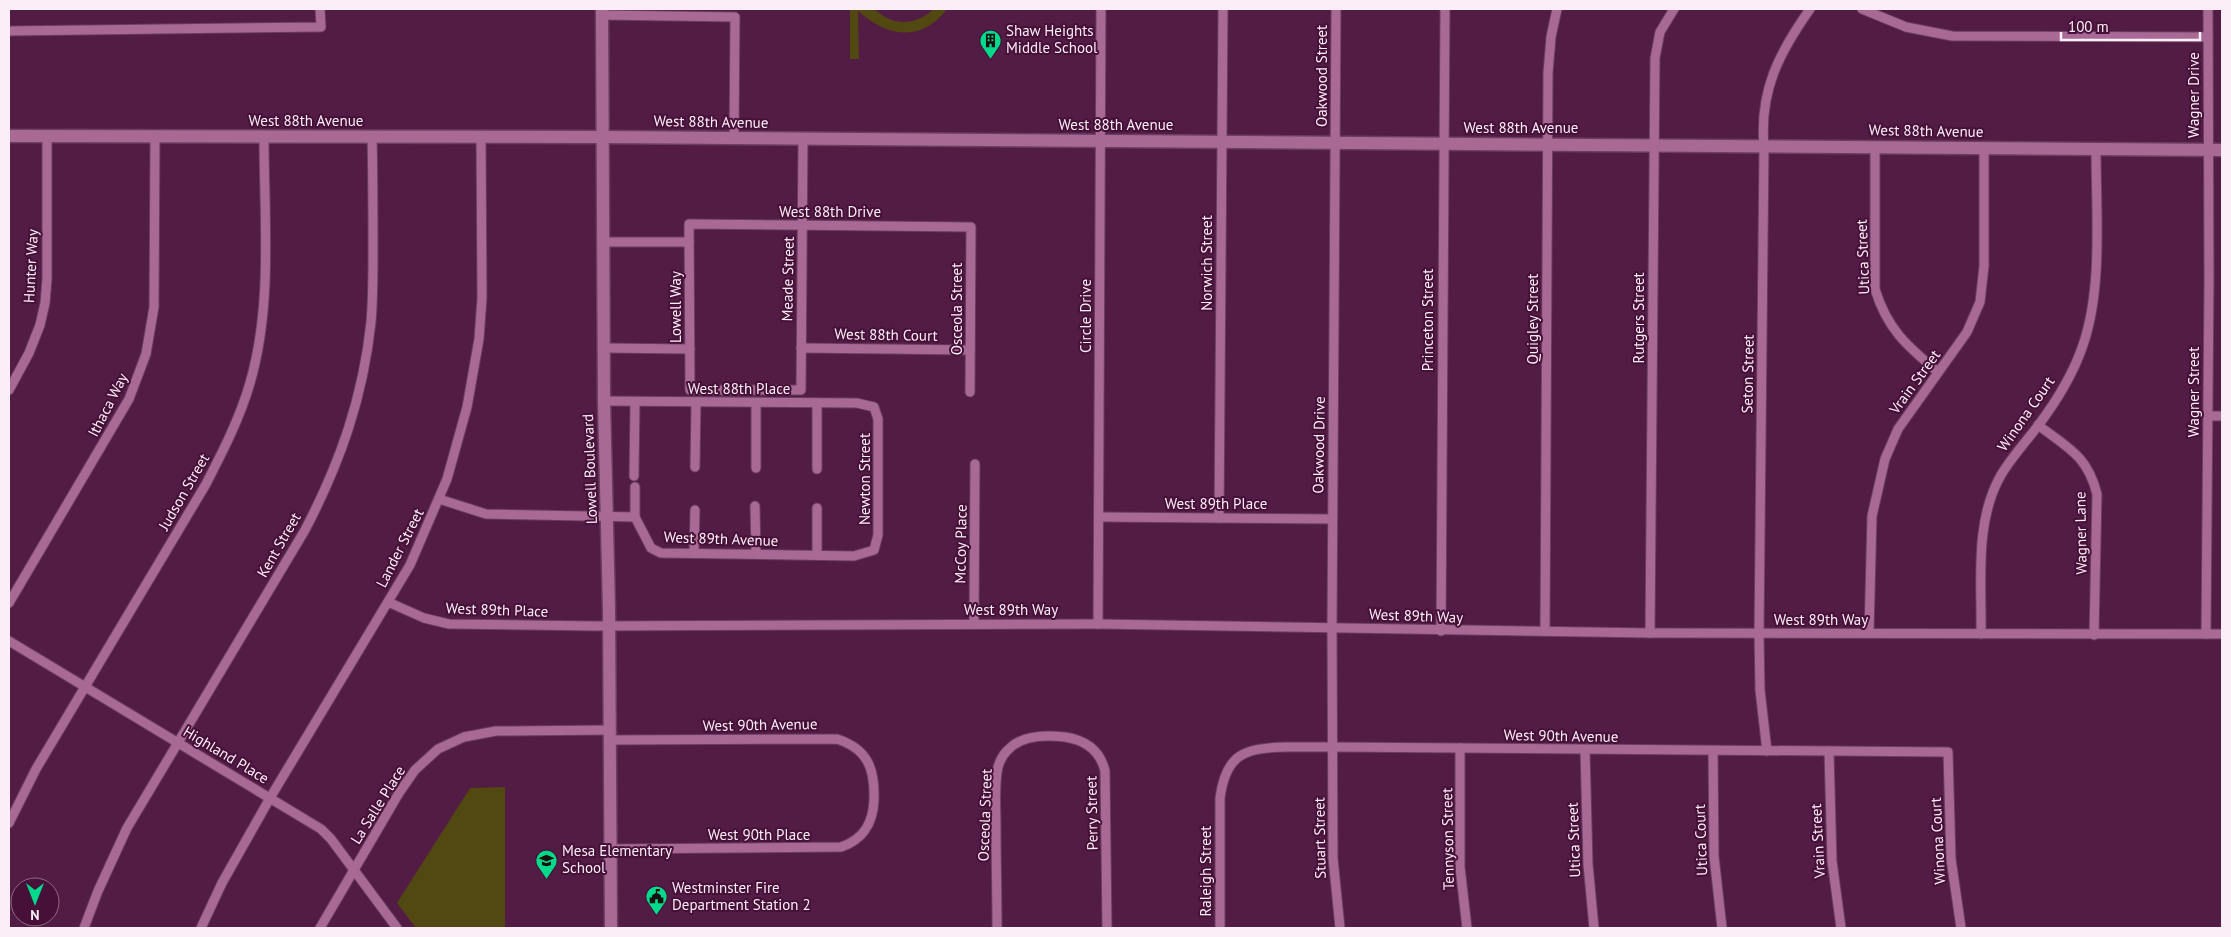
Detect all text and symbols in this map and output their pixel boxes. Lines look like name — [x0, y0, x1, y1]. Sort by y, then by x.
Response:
scale bar — [2061, 10, 2200, 42]
text: 100 m — [2068, 17, 2109, 36]
place label: Shaw Heights Middle School — [1006, 21, 1098, 57]
street label: Oakwood Street — [1312, 25, 1331, 127]
building icon: Shaw Heights Middle School — [978, 28, 1002, 59]
street label: Wagner Drive — [2184, 52, 2203, 138]
street label: West 88th Avenue — [249, 111, 363, 130]
street label: West 88th Avenue — [653, 111, 769, 132]
street label: West 88th Avenue — [1059, 115, 1173, 134]
street label: West 88th Avenue — [1464, 118, 1578, 137]
street label: West 88th Avenue — [1868, 120, 1984, 141]
street label: West 88th Drive — [779, 202, 881, 221]
street label: Norwich Street — [1197, 215, 1216, 311]
street label: Utica Street — [1852, 219, 1873, 295]
street label: Hunter Way — [19, 229, 42, 303]
street label: Meade Street — [777, 236, 798, 322]
street label: Osceola Street — [947, 263, 966, 355]
street label: Princeton Street — [1418, 269, 1437, 371]
street label: Lowell Way — [666, 271, 685, 343]
street label: Rutgers Street — [1629, 272, 1648, 364]
street label: Quigley Street — [1523, 274, 1542, 364]
street label: Circle Drive — [1076, 279, 1095, 353]
street label: West 88th Court — [834, 324, 938, 345]
street label: Seton Street — [1737, 334, 1758, 414]
street label: Vrain Street — [1884, 346, 1944, 418]
street label: Wagner Street — [2184, 347, 2203, 437]
street label: Ithaca Way — [83, 370, 132, 440]
street label: Winona Court — [1993, 373, 2058, 455]
street label: West 88th Place — [688, 379, 790, 398]
street label: Oakwood Drive — [1308, 396, 1329, 494]
street label: Lowell Boulevard — [578, 414, 601, 525]
street label: Newton Street — [855, 433, 874, 525]
street label: Judson Street — [153, 450, 213, 534]
street label: Wagner Lane — [2070, 491, 2091, 575]
street label: West 89th Place — [1165, 494, 1267, 513]
street label: McCoy Place — [950, 504, 971, 584]
street label: Lander Street — [372, 505, 428, 590]
street label: Kent Street — [252, 509, 305, 581]
street label: West 89th Avenue — [663, 527, 779, 550]
street label: West 89th Place — [445, 598, 549, 621]
street label: West 89th Way — [964, 600, 1058, 619]
street label: West 89th Way — [1369, 604, 1464, 627]
street label: West 89th Way — [1774, 610, 1868, 629]
street label: West 90th Avenue — [702, 714, 818, 735]
street label: Highland Place — [180, 722, 273, 788]
street label: West 90th Avenue — [1503, 725, 1619, 746]
street label: La Salle Place — [346, 762, 409, 847]
street label: Osceola Street — [973, 768, 996, 862]
street label: Perry Street — [1081, 776, 1102, 850]
street label: Tennyson Street — [1437, 788, 1458, 890]
street label: Stuart Street — [1309, 797, 1330, 879]
street label: Winona Court — [1926, 797, 1949, 885]
street label: Utica Street — [1563, 802, 1584, 878]
street label: Vrain Street — [1806, 803, 1829, 880]
street label: Utica Court — [1690, 804, 1711, 876]
street label: West 90th Place — [708, 825, 810, 844]
street label: Raleigh Street — [1196, 826, 1215, 916]
place label: Mesa Elementary School — [562, 841, 672, 877]
school or university icon: Mesa Elementary School — [534, 848, 558, 879]
north arrow — [10, 877, 60, 927]
place label: Westminster Fire Department Station 2 — [672, 878, 811, 914]
public building icon: Westminster Fire Department Station 2 — [644, 885, 668, 916]
text: N — [30, 906, 40, 924]

